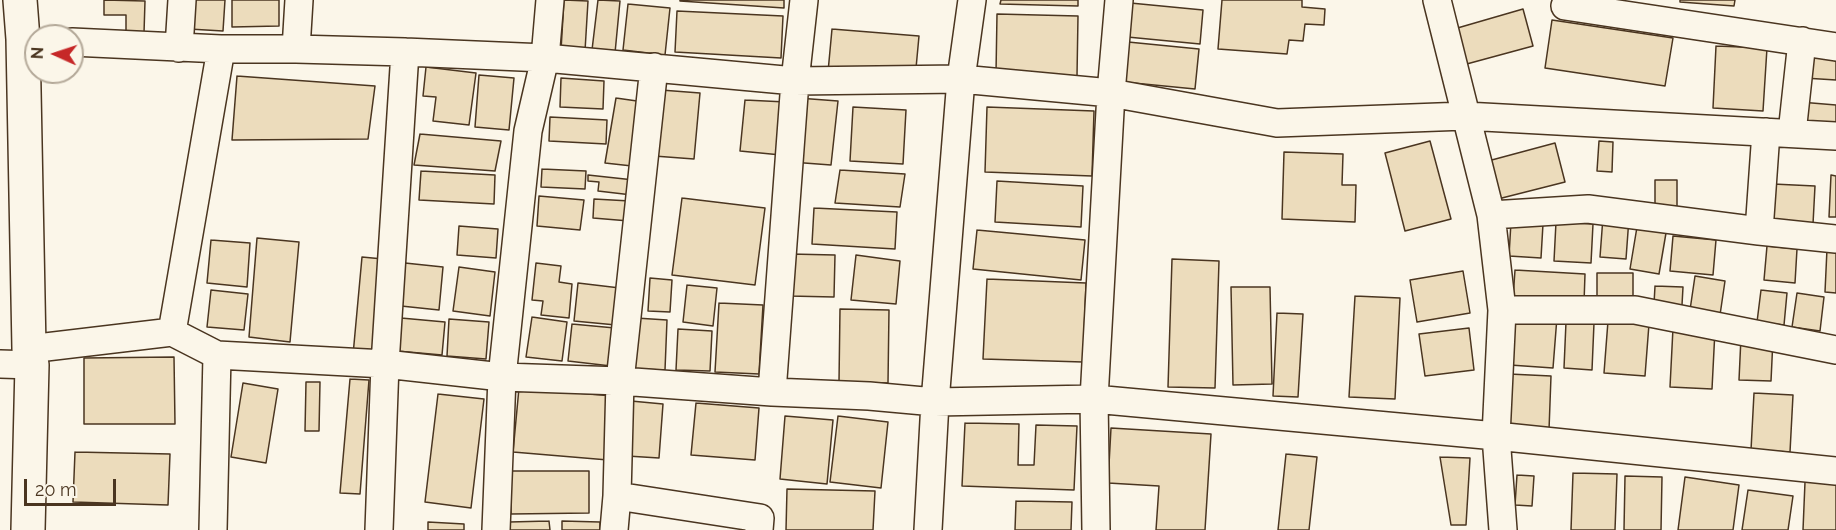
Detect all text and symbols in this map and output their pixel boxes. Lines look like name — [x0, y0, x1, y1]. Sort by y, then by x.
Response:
north arrow — [24, 24, 84, 84]
text: N — [28, 47, 47, 60]
scale bar — [27, 467, 118, 505]
text: 20 m — [35, 479, 77, 500]

